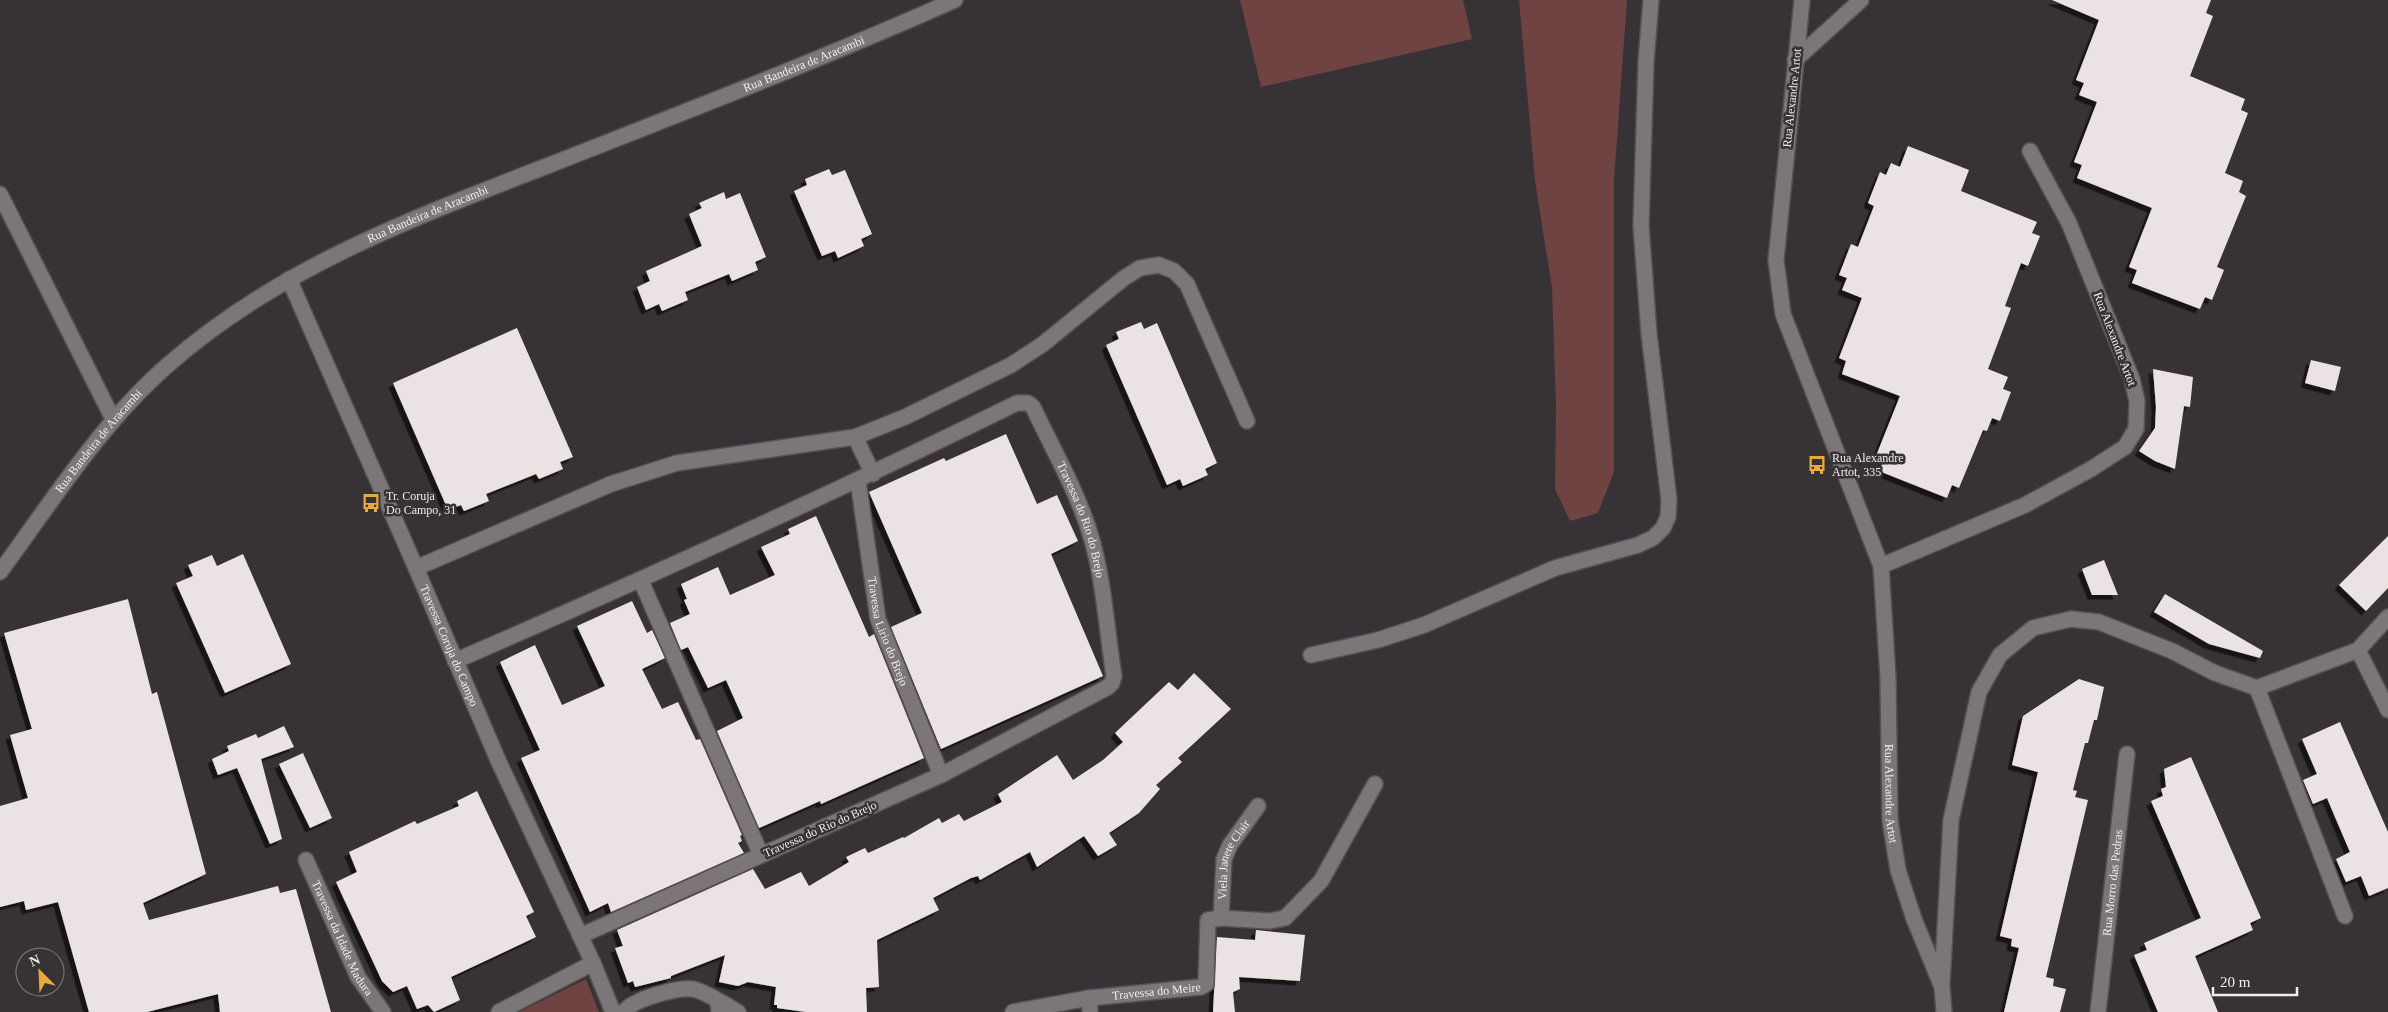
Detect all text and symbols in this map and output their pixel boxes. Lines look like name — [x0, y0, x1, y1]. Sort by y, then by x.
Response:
street label: Rua Bandeira de Aracambi — [741, 33, 867, 95]
street label: Rua Alexandre Artot — [1780, 47, 1804, 148]
street label: Rua Bandeira de Aracambi — [365, 182, 491, 246]
street label: Rua Alexandre Artot — [2091, 290, 2140, 388]
street label: Rua Bandeira de Aracambi — [52, 386, 146, 496]
place label: Rua Alexandre Artot, 335 — [1832, 451, 1904, 479]
bus stop icon: Rua Alexandre Artot, 335 — [1806, 454, 1828, 476]
street label: Travessa do Rio do Brejo — [1054, 460, 1107, 579]
place label: Tr. Coruja Do Campo, 31 — [386, 489, 456, 517]
bus stop icon: Tr. Coruja Do Campo, 31 — [360, 492, 382, 514]
street label: Travessa Lirio do Brejo — [865, 576, 911, 688]
street label: Travessa Coruja do Campo — [417, 583, 481, 708]
street label: Rua Alexandre Artot — [1882, 744, 1901, 845]
street label: Travessa do Rio do Brejo — [761, 798, 879, 860]
street label: Viela Janete Clair — [1215, 817, 1253, 900]
street label: Rua Morro das Pedras — [2100, 829, 2125, 937]
street label: Travessa da Idade Madura — [309, 878, 376, 999]
north arrow — [15, 947, 65, 997]
text: N — [27, 952, 43, 969]
scale bar — [2213, 964, 2297, 996]
text: 20 m — [2220, 974, 2251, 990]
street label: Travessa do Meire — [1111, 980, 1201, 1003]

